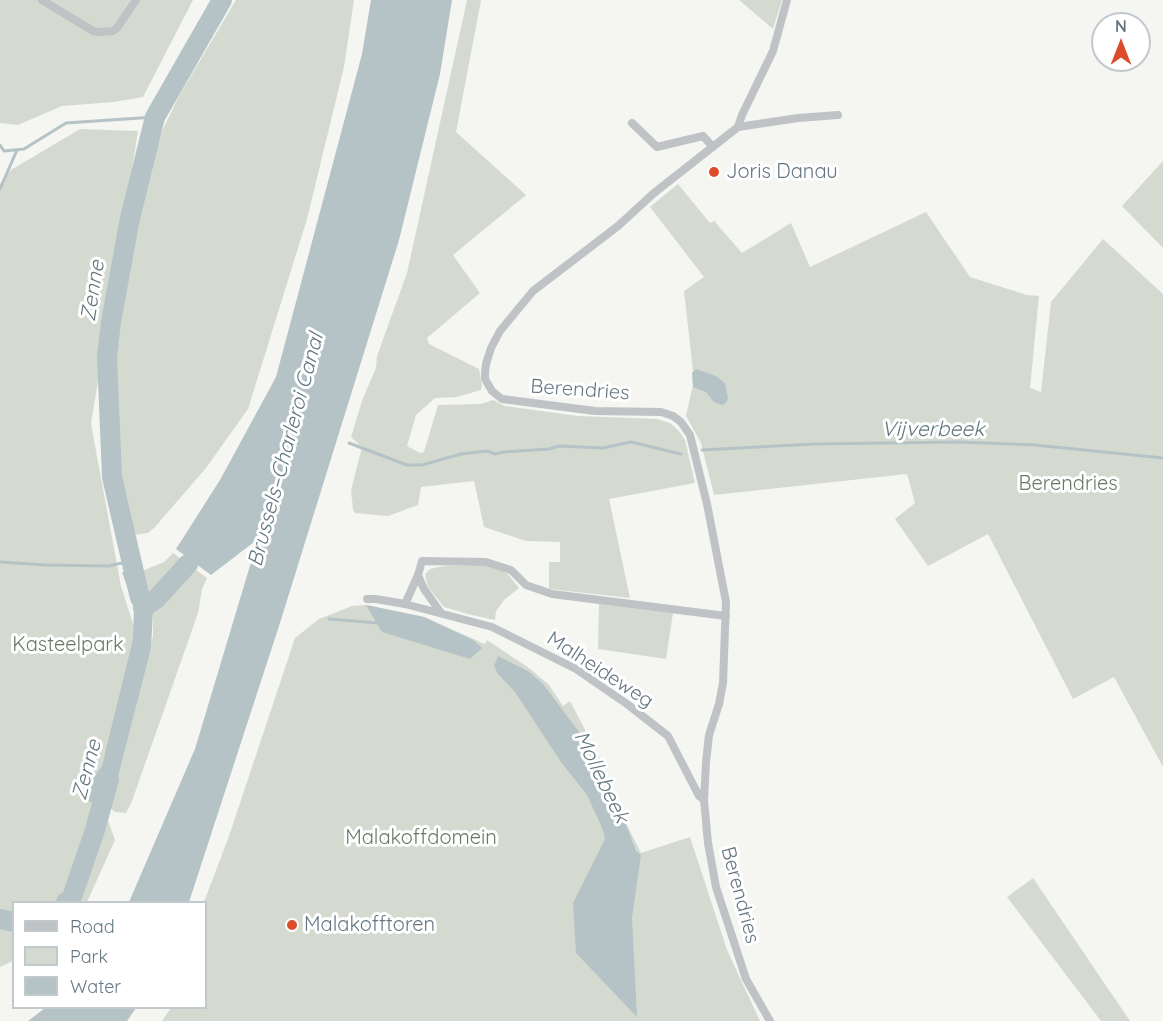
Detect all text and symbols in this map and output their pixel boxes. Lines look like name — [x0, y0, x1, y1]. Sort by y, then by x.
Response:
north arrow — [1091, 12, 1151, 72]
text: N — [1115, 16, 1127, 36]
place label: Joris Danau — [726, 160, 838, 184]
marker: Joris Danau — [707, 165, 721, 179]
water label: Zenne — [76, 259, 110, 323]
water label: Brussels–Charleroi Canal — [243, 331, 329, 569]
street label: Berendries — [530, 375, 630, 405]
water label: Vijverbeek — [882, 417, 984, 443]
park label: Berendries — [1018, 472, 1118, 496]
street label: Malheideweg — [542, 627, 658, 713]
park label: Kasteelpark — [12, 633, 124, 657]
water label: Mollebeek — [568, 727, 634, 827]
water label: Zenne — [67, 737, 107, 803]
park label: Malakoffdomein — [345, 826, 497, 850]
street label: Berendries — [716, 844, 764, 946]
legend — [12, 901, 207, 1009]
place label: Malakofftoren — [304, 913, 435, 937]
text: Road — [70, 915, 115, 938]
marker: Malakofftoren — [285, 918, 299, 932]
text: Park — [70, 945, 108, 968]
text: Water — [70, 975, 121, 998]

